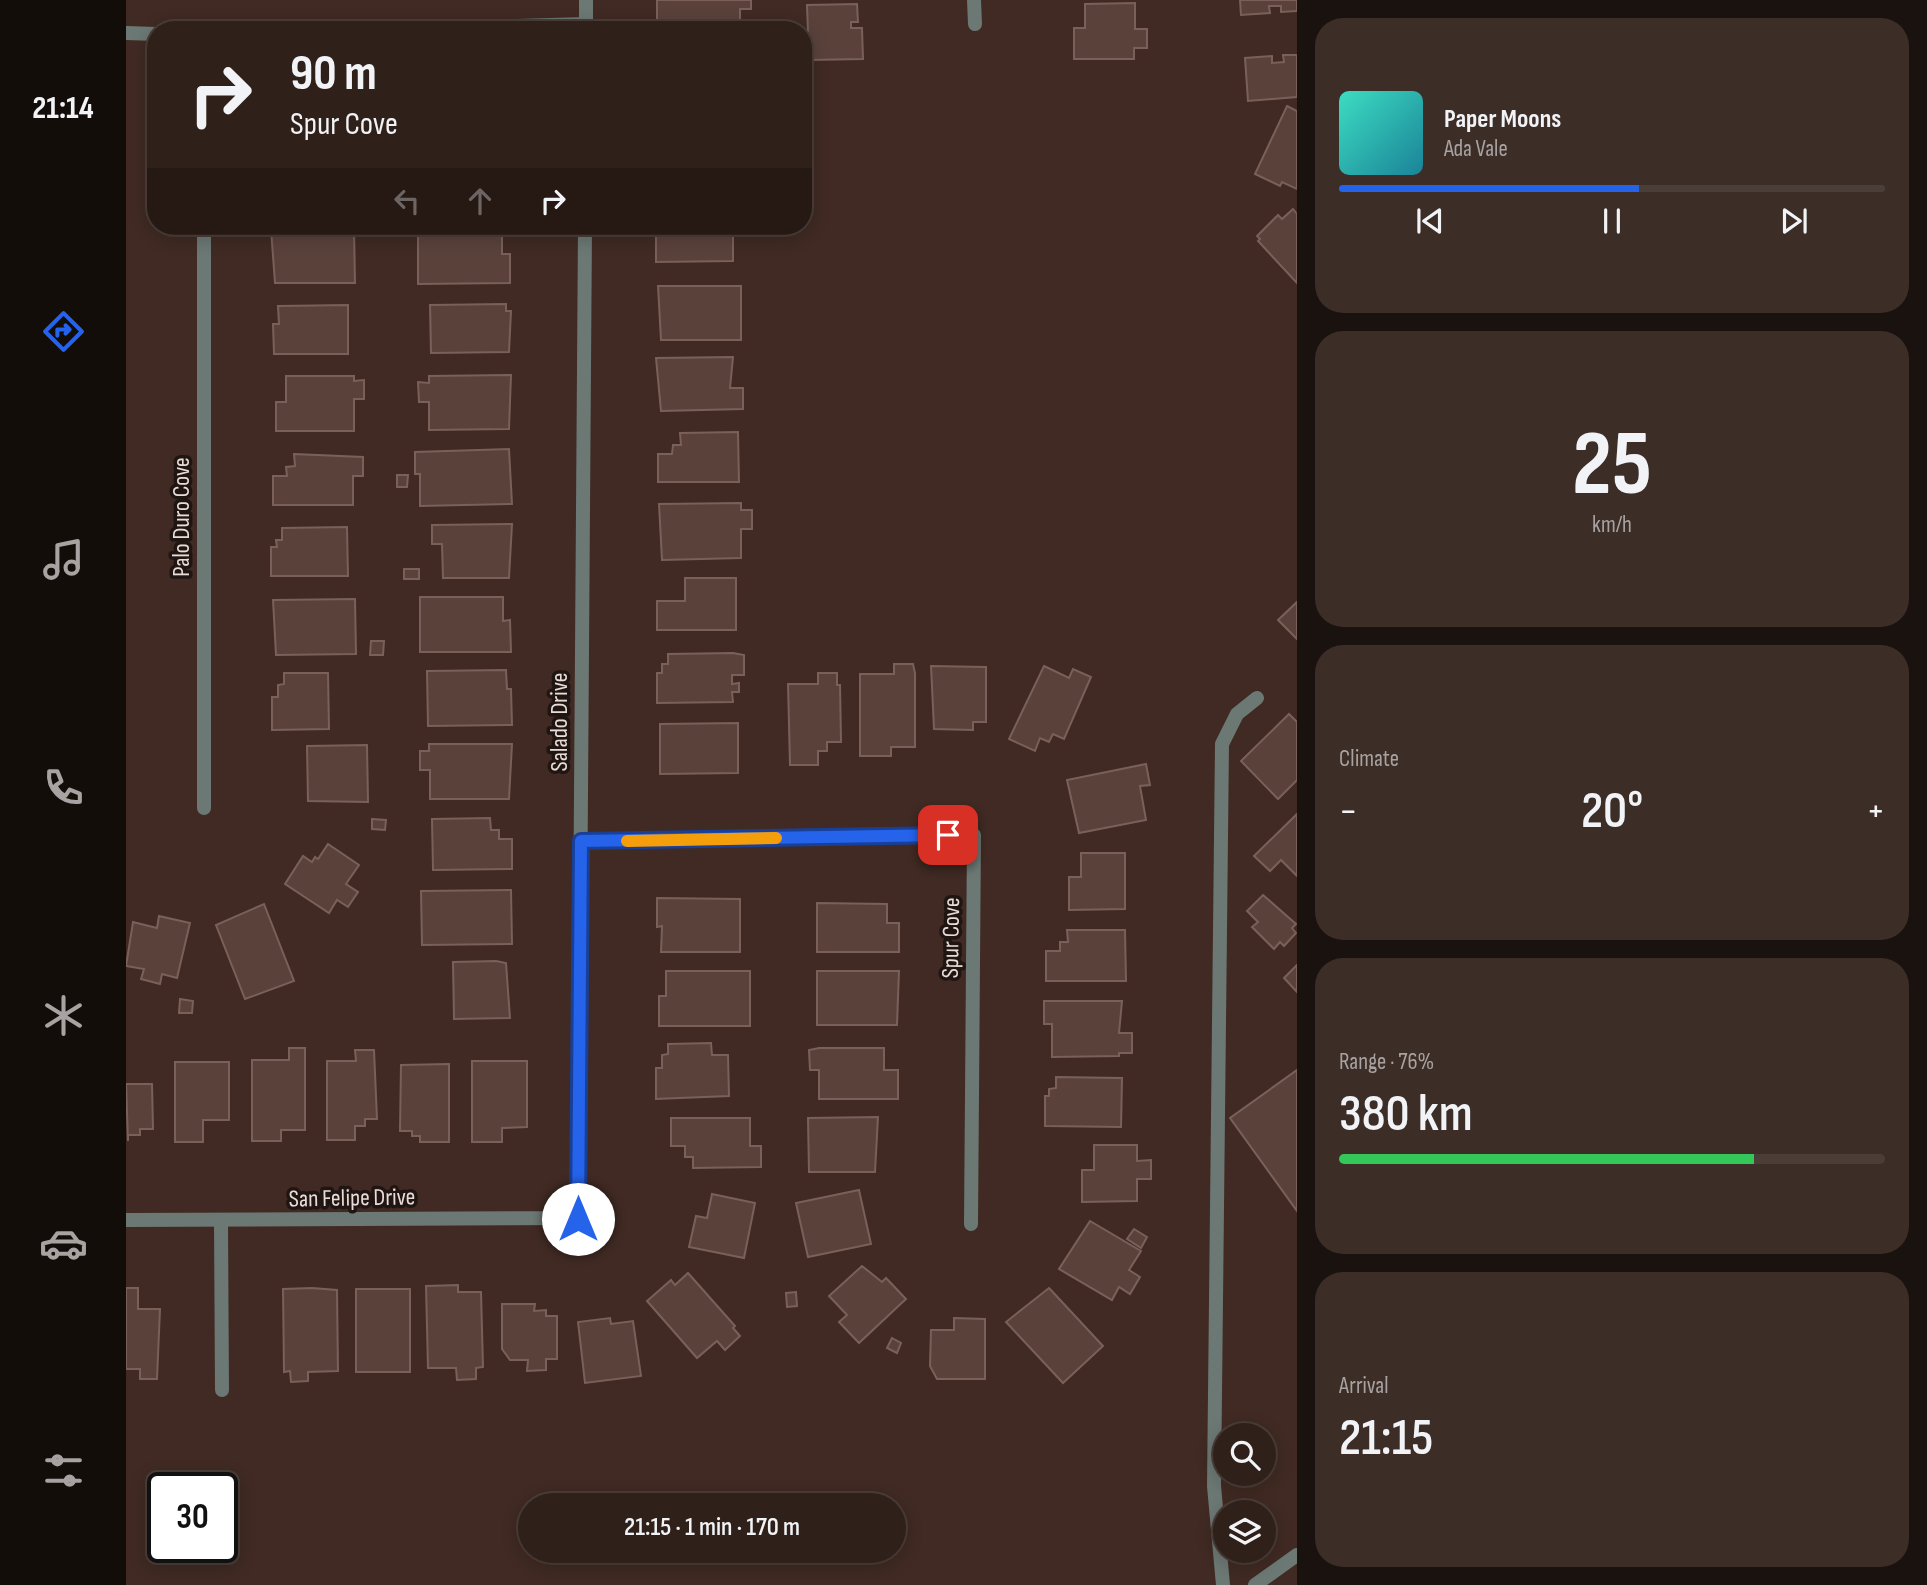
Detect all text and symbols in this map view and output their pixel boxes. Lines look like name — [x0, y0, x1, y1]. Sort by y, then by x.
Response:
text: 90 m — [290, 45, 377, 104]
icon: right — [175, 49, 266, 140]
text: 21:14 — [32, 89, 94, 128]
text: Paper Moons — [1444, 104, 1561, 135]
text: Spur Cove — [290, 105, 398, 144]
text: Ada Vale — [1444, 135, 1508, 163]
icon: left — [388, 182, 426, 220]
icon: ahead — [461, 182, 499, 220]
icon: right — [534, 182, 572, 220]
icon: previous — [1411, 202, 1449, 240]
icon: pause — [1593, 202, 1631, 240]
icon: next — [1775, 202, 1813, 240]
icon: directions — [39, 307, 88, 356]
text: 25 — [1572, 411, 1652, 520]
street label: Palo Duro Cove — [167, 457, 196, 577]
text: km/h — [1592, 511, 1632, 539]
icon: music — [39, 535, 88, 584]
street label: Salado Drive — [545, 673, 574, 771]
text: Climate — [1339, 745, 1399, 773]
icon: phone — [39, 763, 88, 812]
text: 20° — [1581, 780, 1643, 843]
text: − — [1339, 789, 1358, 834]
text: + — [1866, 789, 1885, 834]
pin — [918, 805, 978, 865]
icon: arrive — [929, 816, 967, 854]
street label: Spur Cove — [936, 897, 966, 979]
icon: climate — [39, 991, 88, 1040]
text: Range · 76% — [1339, 1048, 1434, 1076]
text: 380 km — [1339, 1083, 1473, 1146]
street label: San Felipe Drive — [288, 1182, 416, 1214]
position arrow — [541, 1182, 615, 1256]
icon: car — [39, 1219, 88, 1268]
text: Arrival — [1339, 1372, 1388, 1400]
text: 21:15 — [1339, 1407, 1433, 1470]
map controls — [1213, 1423, 1276, 1563]
button: search — [1213, 1423, 1276, 1486]
icon: filters — [39, 1446, 88, 1495]
speed limit sign: 30 — [147, 1472, 238, 1563]
button: layers — [1213, 1500, 1276, 1563]
text: 21:15 · 1 min · 170 m — [624, 1512, 800, 1543]

